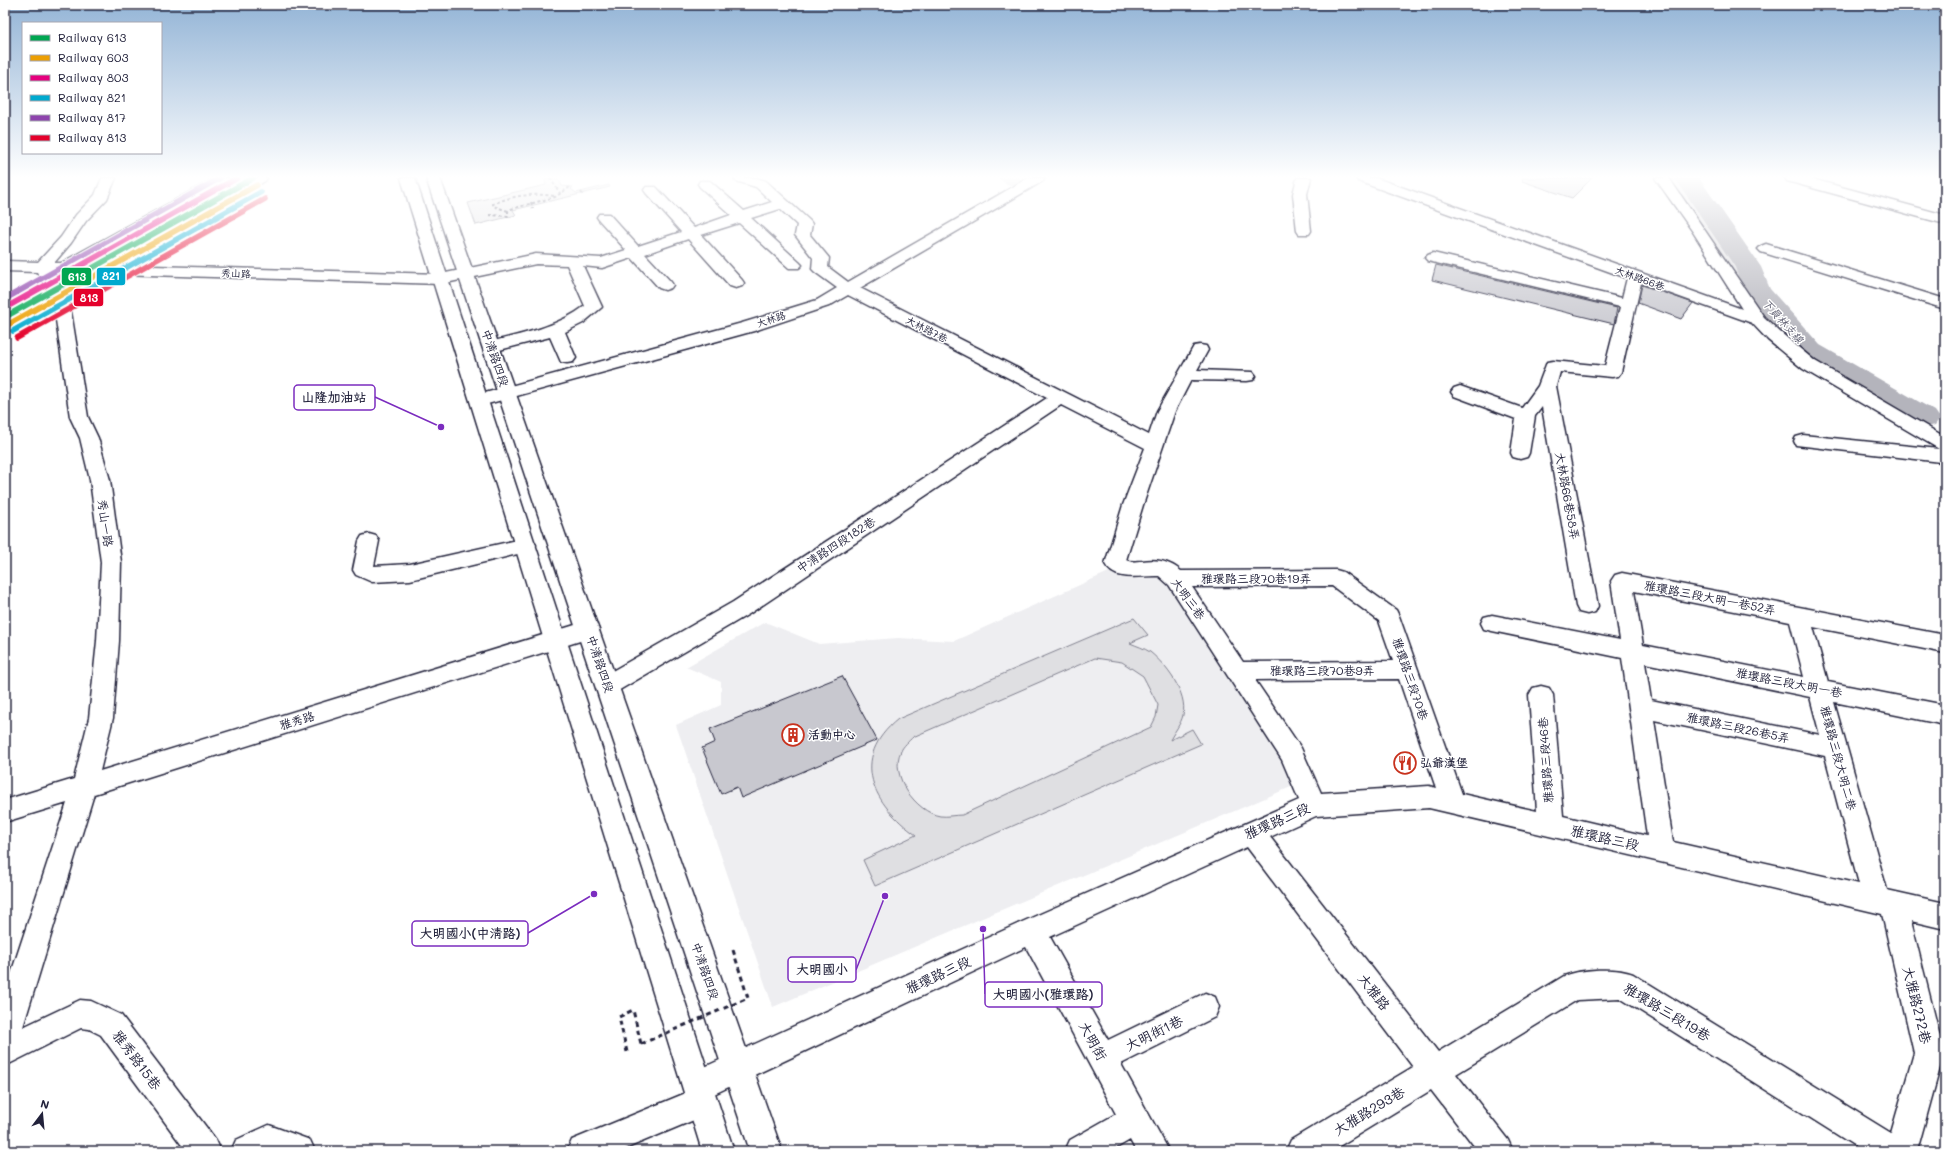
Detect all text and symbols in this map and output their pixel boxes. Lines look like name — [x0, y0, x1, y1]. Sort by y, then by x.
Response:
legend — [22, 22, 162, 154]
text: Railway 613 — [58, 29, 126, 45]
text: Railway 603 — [58, 49, 128, 65]
text: Railway 803 — [58, 69, 128, 85]
text: Railway 821 — [58, 89, 126, 105]
text: Railway 817 — [58, 109, 126, 125]
text: Railway 813 — [58, 129, 126, 145]
street label: 大林路66巷 — [1613, 263, 1668, 294]
street label: 秀山路 — [221, 265, 251, 281]
line badge: 613 — [61, 267, 92, 286]
line badge: 821 — [96, 267, 126, 286]
text: 821 — [102, 268, 120, 283]
text: 613 — [68, 269, 86, 284]
line badge: 813 — [73, 288, 104, 307]
text: 813 — [80, 290, 99, 305]
water label: 下員林支線 — [1759, 295, 1808, 347]
street label: 大林路 — [755, 308, 787, 330]
street label: 大林路7巷 — [904, 312, 951, 346]
street label: 中清路四段 — [479, 327, 513, 389]
callout: 山隆加油站 — [294, 385, 375, 410]
text: 山隆加油站 — [301, 388, 367, 405]
street label: 大林路66巷58弄 — [1552, 451, 1584, 541]
street label: 秀山一路 — [95, 498, 117, 548]
street label: 中清路四段182巷 — [793, 513, 878, 576]
street label: 雅環路三段70巷19弄 — [1201, 570, 1311, 586]
street label: 大明三巷 — [1168, 574, 1209, 623]
street label: 雅環路三段大明一巷52弄 — [1643, 576, 1777, 618]
street label: 中清路四段 — [584, 633, 618, 695]
street label: 雅環路三段70巷 — [1389, 635, 1433, 722]
street label: 雅環路三段70巷9弄 — [1269, 662, 1375, 678]
street label: 雅環路三段大明一巷 — [1735, 664, 1844, 700]
street label: 雅環路三段大明二巷 — [1817, 704, 1861, 812]
street label: 雅秀路 — [277, 707, 316, 733]
street label: 雅環路三段26巷5弄 — [1685, 708, 1791, 746]
street label: 雅環路三段46巷 — [1534, 716, 1556, 804]
building icon: 活動中心 — [780, 722, 806, 748]
place label: 活動中心 — [808, 726, 856, 742]
restaurant icon: 弘爺漢堡 — [1392, 750, 1418, 776]
place label: 弘爺漢堡 — [1420, 754, 1468, 770]
street label: 雅環路三段 — [1241, 798, 1313, 843]
street label: 雅環路三段 — [1569, 820, 1641, 855]
callout: 大明國小(中清路) — [412, 921, 528, 946]
text: 大明國小(中清路) — [420, 924, 520, 941]
street label: 中清路四段 — [689, 940, 723, 1002]
street label: 雅環路三段 — [902, 951, 974, 998]
callout: 大明國小 — [788, 957, 856, 982]
text: 大明國小 — [796, 960, 848, 977]
street label: 大雅路272巷 — [1899, 964, 1937, 1047]
street label: 大雅路 — [1354, 969, 1395, 1014]
street label: 雅環路三段19巷 — [1620, 978, 1715, 1046]
callout: 大明國小(雅環路) — [985, 982, 1102, 1007]
text: 大明國小(雅環路) — [993, 985, 1093, 1002]
street label: 大明街1巷 — [1122, 1010, 1187, 1055]
street label: 大明街 — [1075, 1018, 1112, 1064]
street label: 雅秀路15巷 — [109, 1026, 167, 1094]
street label: 大雅路293巷 — [1329, 1081, 1409, 1139]
north arrow — [22, 1094, 62, 1134]
text: N — [39, 1096, 51, 1112]

